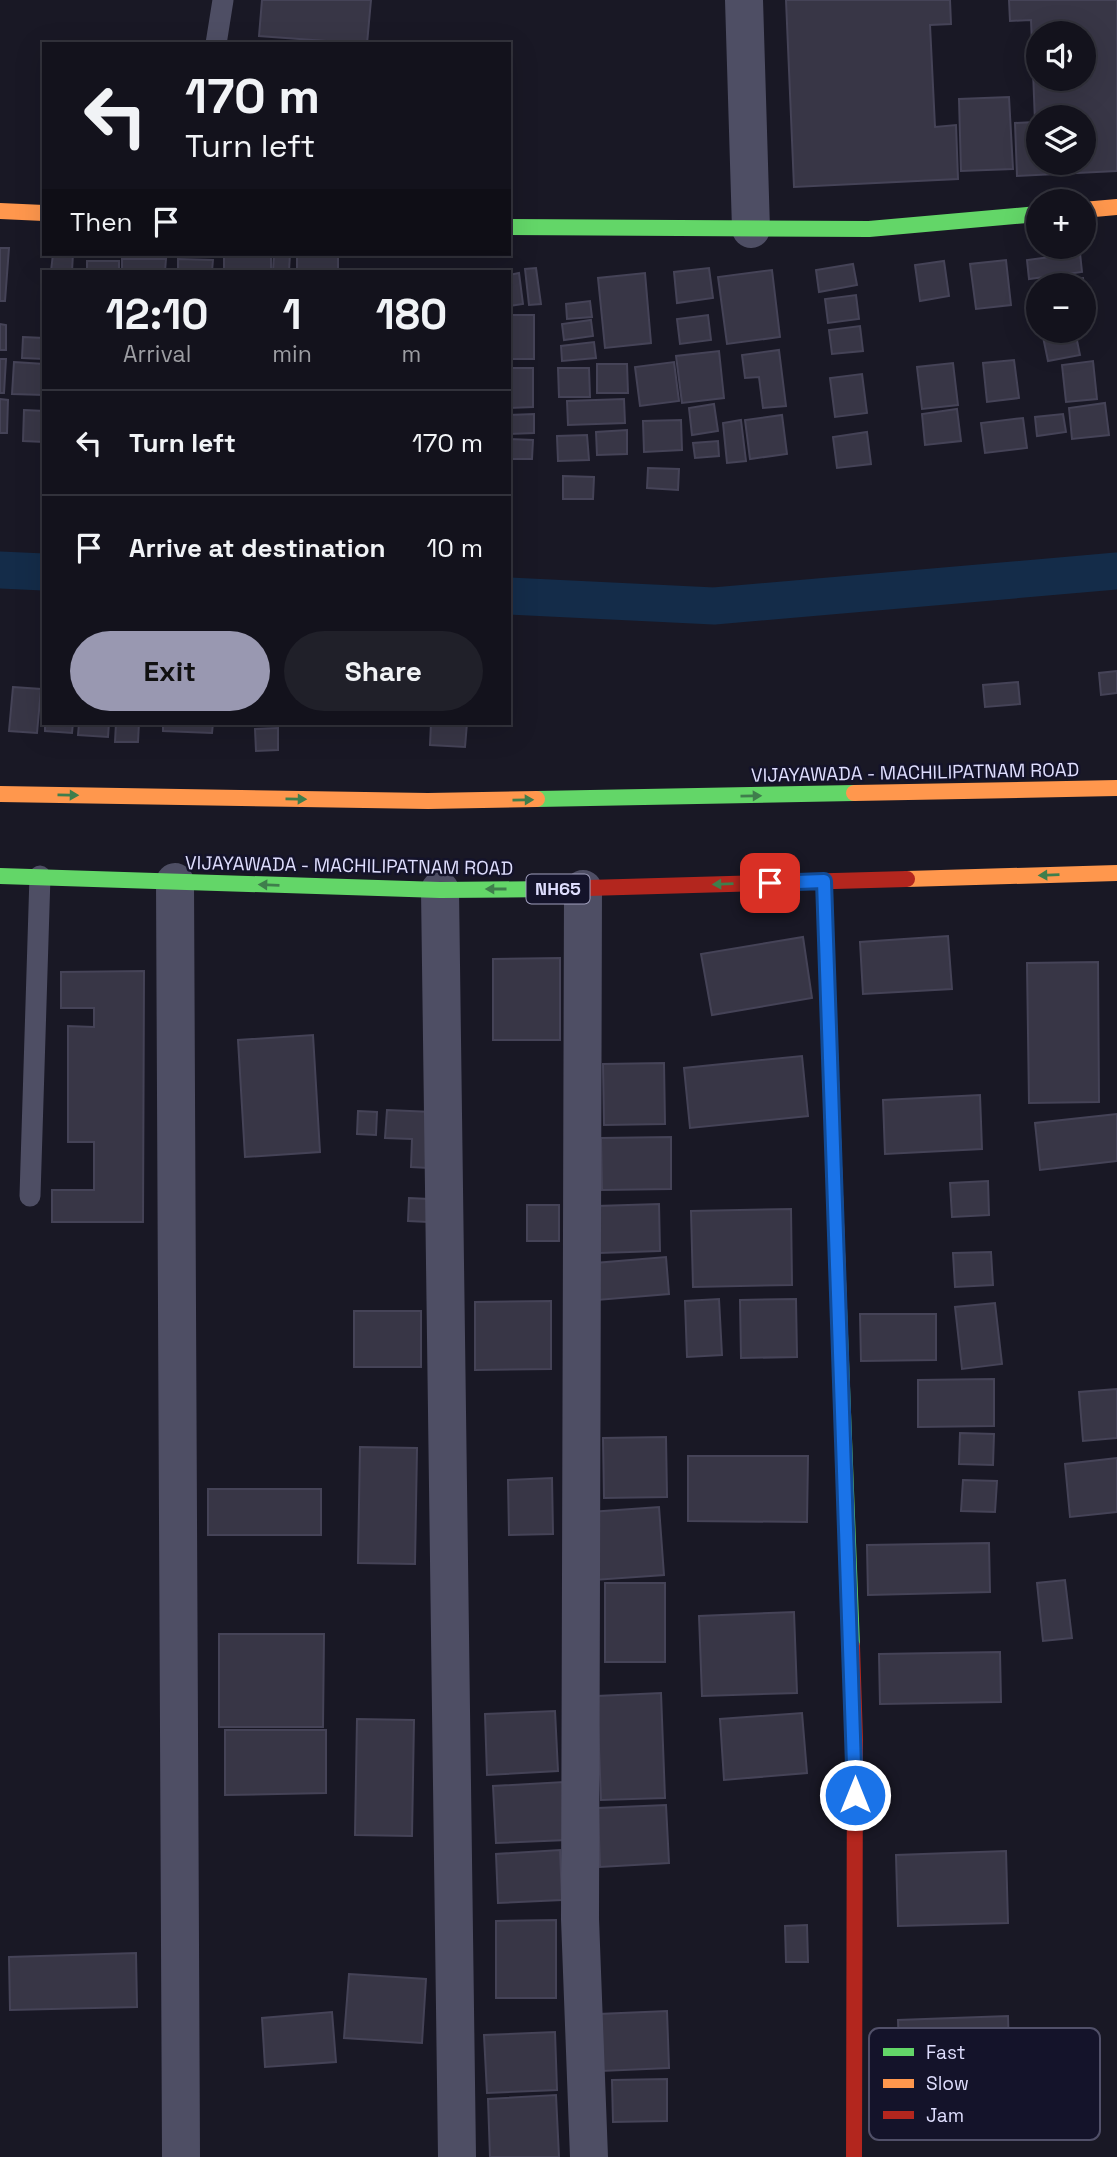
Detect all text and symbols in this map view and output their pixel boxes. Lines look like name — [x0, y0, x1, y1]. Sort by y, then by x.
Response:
map controls — [1026, 21, 1096, 343]
button: sound — [1026, 21, 1096, 91]
text: 170 m — [185, 65, 320, 127]
icon: left — [70, 70, 161, 161]
button: layers — [1026, 105, 1096, 175]
text: Turn left — [185, 126, 315, 166]
button: + — [1026, 189, 1096, 259]
icon: arrive — [147, 203, 185, 241]
text: Then — [70, 205, 133, 239]
button: − — [1026, 273, 1096, 343]
text: 12:10 — [106, 288, 209, 341]
text: 1 — [283, 288, 302, 341]
text: 180 — [376, 288, 447, 341]
text: Arrival — [123, 339, 191, 369]
text: min — [272, 339, 312, 369]
text: m — [402, 339, 421, 369]
icon: left — [70, 424, 108, 462]
text: Turn left — [129, 426, 236, 460]
text: 170 m — [412, 426, 483, 460]
icon: arrive — [70, 529, 108, 567]
text: Arrive at destination — [129, 531, 386, 565]
text: 10 m — [426, 531, 483, 565]
button: Exit — [70, 631, 270, 711]
button: Share — [284, 631, 483, 711]
street label: VIJAYAWADA - MACHILIPATNAM ROAD — [751, 757, 1079, 788]
one-way arrow — [57, 789, 79, 801]
one-way arrow — [740, 790, 762, 802]
one-way arrow — [285, 793, 307, 805]
one-way arrow — [512, 794, 534, 806]
street label: VIJAYAWADA - MACHILIPATNAM ROAD — [185, 850, 513, 881]
pin — [740, 853, 800, 913]
icon: arrive — [751, 864, 789, 902]
one-way arrow — [1038, 869, 1060, 880]
road number: NH65 — [526, 874, 590, 904]
one-way arrow — [257, 879, 279, 890]
one-way arrow — [712, 879, 734, 890]
one-way arrow — [485, 883, 507, 895]
position arrow — [818, 1758, 892, 1832]
legend — [869, 2028, 1100, 2140]
text: Fast — [926, 2040, 966, 2065]
text: Slow — [926, 2071, 969, 2096]
text: Jam — [926, 2103, 964, 2128]

